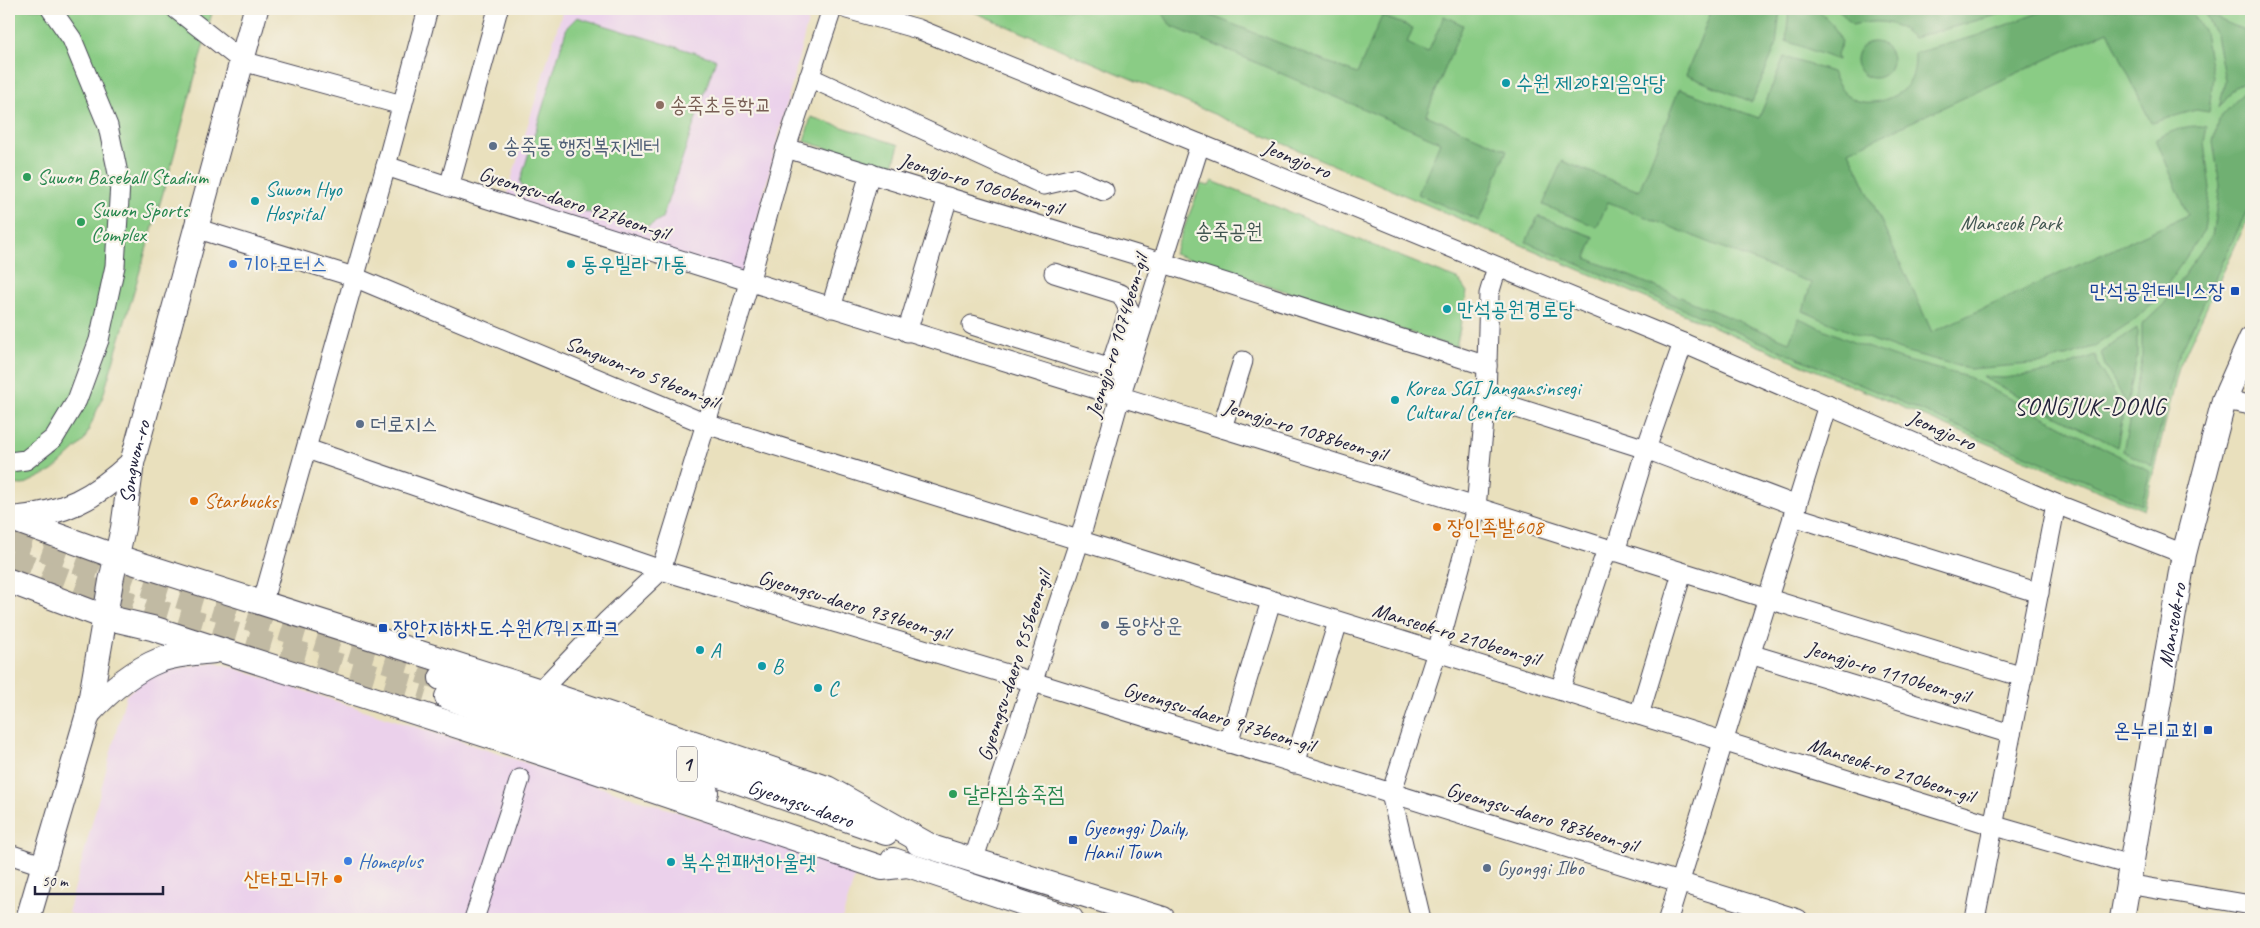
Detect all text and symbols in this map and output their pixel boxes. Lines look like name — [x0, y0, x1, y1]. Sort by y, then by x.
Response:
place label: 수원 제2야외음악당 — [1516, 70, 1666, 96]
marker: 수원 제2야외음악당 — [1500, 77, 1512, 89]
place label: 송죽초등학교 — [670, 92, 771, 118]
marker: 송죽초등학교 — [654, 99, 666, 111]
place label: 송죽동 행정복지센터 — [503, 133, 660, 159]
street label: Jeongjo-ro — [1258, 133, 1336, 185]
marker: 송죽동 행정복지센터 — [487, 140, 499, 152]
street label: Jeongjo-ro 1060beon-gil — [896, 147, 1069, 222]
street label: Gyeongsu-daero 927beon-gil — [476, 160, 675, 247]
place label: Suwon Baseball Stadium — [37, 164, 210, 190]
marker: Suwon Baseball Stadium — [21, 171, 33, 183]
place label: Suwon Hyo Hospital — [265, 176, 343, 226]
marker: Suwon Hyo Hospital — [249, 195, 261, 207]
place label: Suwon Sports Complex — [91, 197, 190, 247]
park label: Manseok Park — [1960, 210, 2063, 236]
marker: Suwon Sports Complex — [75, 216, 87, 228]
park label: 송죽공원 — [1195, 218, 1263, 244]
street label: Jeongjo-ro 1074beon-gil — [1080, 248, 1155, 421]
place label: 기아모터스 — [243, 251, 328, 277]
place label: 동우빌라 가동 — [581, 251, 687, 277]
marker: 기아모터스 — [227, 258, 239, 270]
marker: 동우빌라 가동 — [565, 258, 577, 270]
place label: 만석공원테니스장 — [2090, 278, 2225, 304]
marker: 만석공원테니스장 — [2229, 285, 2241, 297]
place label: 만석공원경로당 — [1457, 296, 1575, 322]
marker: 만석공원경로당 — [1441, 303, 1453, 315]
street label: Songwon-ro 59beon-gil — [562, 329, 725, 416]
place label: Korea SGI Jangansinsegi Cultural Center — [1405, 375, 1583, 425]
district label: SONGJUK-DONG — [2014, 391, 2167, 421]
street label: Jeongjo-ro 1088beon-gil — [1220, 393, 1393, 468]
marker: Korea SGI Jangansinsegi Cultural Center — [1389, 394, 1401, 406]
street label: Jeongjo-ro — [1903, 403, 1981, 457]
place label: 더로지스 — [370, 411, 438, 437]
street label: Songwon-ro — [114, 416, 156, 505]
marker: 더로지스 — [354, 418, 366, 430]
place label: Starbucks — [204, 488, 279, 514]
marker: Starbucks — [188, 495, 200, 507]
place label: 장인족발608 — [1447, 514, 1545, 540]
marker: 장인족발608 — [1431, 521, 1443, 533]
street label: Gyeongsu-daero 939beon-gil — [756, 564, 956, 647]
street label: Gyeongsu-daero 955beon-gil — [971, 565, 1058, 764]
street label: Manseok-ro — [2152, 580, 2192, 669]
street label: Manseok-ro 210beon-gil — [1370, 596, 1546, 673]
place label: 동양상운 — [1115, 612, 1183, 638]
place label: 장안지하차도.수원KT위즈파크 — [393, 615, 620, 641]
marker: 동양상운 — [1099, 619, 1111, 631]
marker: 장안지하차도.수원KT위즈파크 — [377, 622, 389, 634]
street label: Jeongjo-ro 1110beon-gil — [1803, 635, 1976, 710]
place label: A — [710, 637, 722, 663]
marker: A — [694, 644, 706, 656]
place label: B — [772, 653, 785, 679]
marker: B — [756, 660, 768, 672]
place label: C — [828, 675, 840, 701]
street label: Gyeongsu-daero 973beon-gil — [1121, 676, 1321, 759]
marker: C — [812, 682, 824, 694]
place label: 온누리교회 — [2114, 717, 2198, 743]
marker: 온누리교회 — [2202, 724, 2214, 736]
street label: Manseok-ro 210beon-gil — [1805, 731, 1981, 810]
road number: 1 — [677, 746, 697, 782]
street label: Gyeongsu-daero — [745, 773, 858, 834]
street label: Gyeongsu-daero 983beon-gil — [1444, 776, 1644, 859]
place label: 달라짐송죽점 — [963, 781, 1064, 807]
marker: 달라짐송죽점 — [947, 788, 959, 800]
place label: Gyeonggi Daily, Hanil Town — [1083, 815, 1188, 865]
marker: Gyeonggi Daily, Hanil Town — [1067, 834, 1079, 846]
place label: Homeplus — [358, 848, 424, 874]
place label: 북수원패션아울렛 — [681, 849, 816, 875]
marker: Homeplus — [342, 855, 354, 867]
place label: Gyonggi Ilbo — [1497, 855, 1585, 881]
marker: 북수원패션아울렛 — [665, 856, 677, 868]
marker: Gyonggi Ilbo — [1481, 862, 1493, 874]
scale bar — [35, 863, 162, 895]
place label: 산타모니카 — [244, 866, 328, 892]
text: 50 m — [42, 872, 69, 891]
marker: 산타모니카 — [332, 873, 344, 885]

